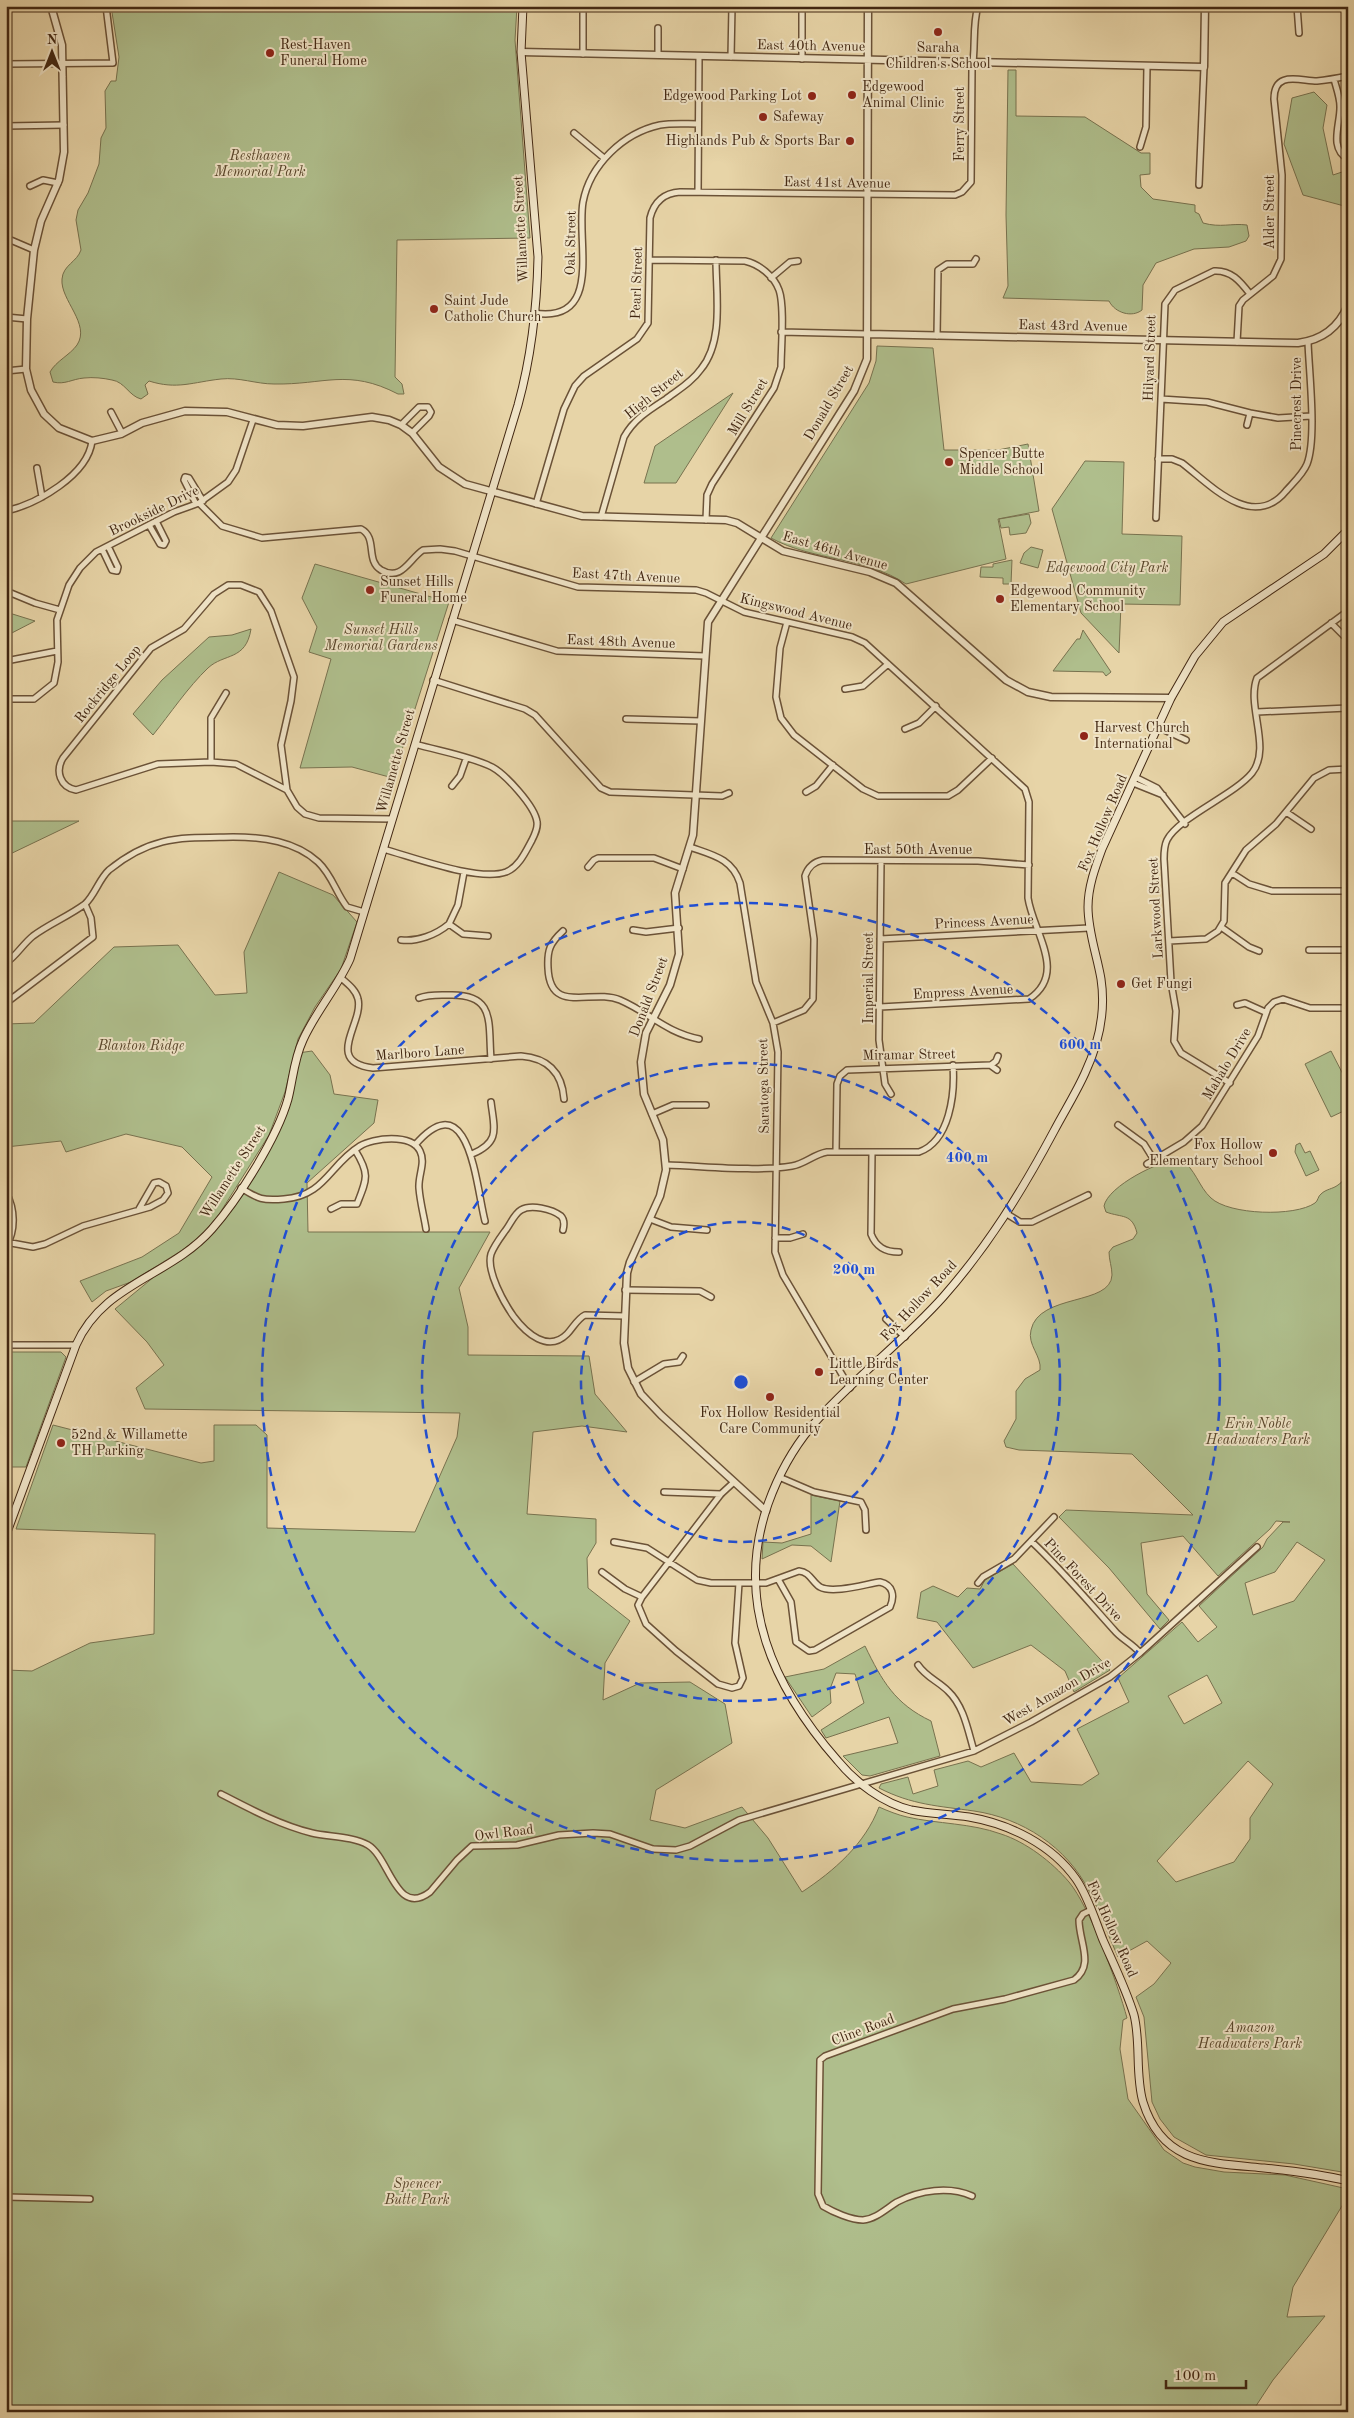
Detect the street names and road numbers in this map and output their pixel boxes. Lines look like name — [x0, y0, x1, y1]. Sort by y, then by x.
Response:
street label: East 40th Avenue — [757, 38, 865, 54]
street label: Ferry Street — [953, 86, 967, 161]
street label: Alder Street — [1263, 174, 1277, 249]
street label: Willamette Street — [511, 175, 531, 283]
street label: East 41st Avenue — [783, 175, 891, 191]
street label: Oak Street — [563, 210, 579, 276]
street label: Pearl Street — [629, 246, 645, 320]
street label: Hilyard Street — [1141, 314, 1159, 401]
street label: East 43rd Avenue — [1018, 318, 1128, 334]
street label: Pinecrest Drive — [1290, 357, 1304, 451]
street label: Donald Street — [802, 363, 856, 443]
street label: High Street — [622, 366, 686, 422]
street label: Mill Street — [725, 376, 771, 438]
street label: Brookside Drive — [107, 483, 201, 539]
street label: East 46th Avenue — [781, 529, 889, 573]
street label: East 47th Avenue — [571, 566, 681, 586]
street label: Kingswood Avenue — [738, 591, 854, 633]
street label: East 48th Avenue — [566, 633, 676, 651]
street label: Rockridge Loop — [72, 642, 144, 726]
street label: Willamette Street — [374, 707, 418, 815]
street label: Fox Hollow Road — [1076, 772, 1130, 874]
street label: East 50th Avenue — [864, 843, 972, 857]
street label: Larkwood Street — [1146, 857, 1166, 959]
street label: Princess Avenue — [934, 912, 1034, 932]
street label: Imperial Street — [862, 932, 876, 1024]
street label: Donald Street — [627, 955, 671, 1039]
street label: Empress Avenue — [912, 982, 1014, 1002]
street label: Mahalo Drive — [1200, 1025, 1254, 1103]
street label: Saratoga Street — [756, 1038, 772, 1134]
street label: Marlboro Lane — [375, 1043, 465, 1063]
street label: Miramar Street — [862, 1047, 956, 1063]
street label: Willamette Street — [198, 1123, 268, 1221]
street label: Fox Hollow Road — [878, 1258, 960, 1344]
street label: Pine Forest Drive — [1041, 1536, 1125, 1624]
street label: West Amazon Drive — [1001, 1655, 1113, 1729]
street label: Owl Road — [474, 1822, 534, 1844]
street label: Fox Hollow Road — [1084, 1878, 1140, 1980]
street label: Cline Road — [830, 2012, 896, 2048]

